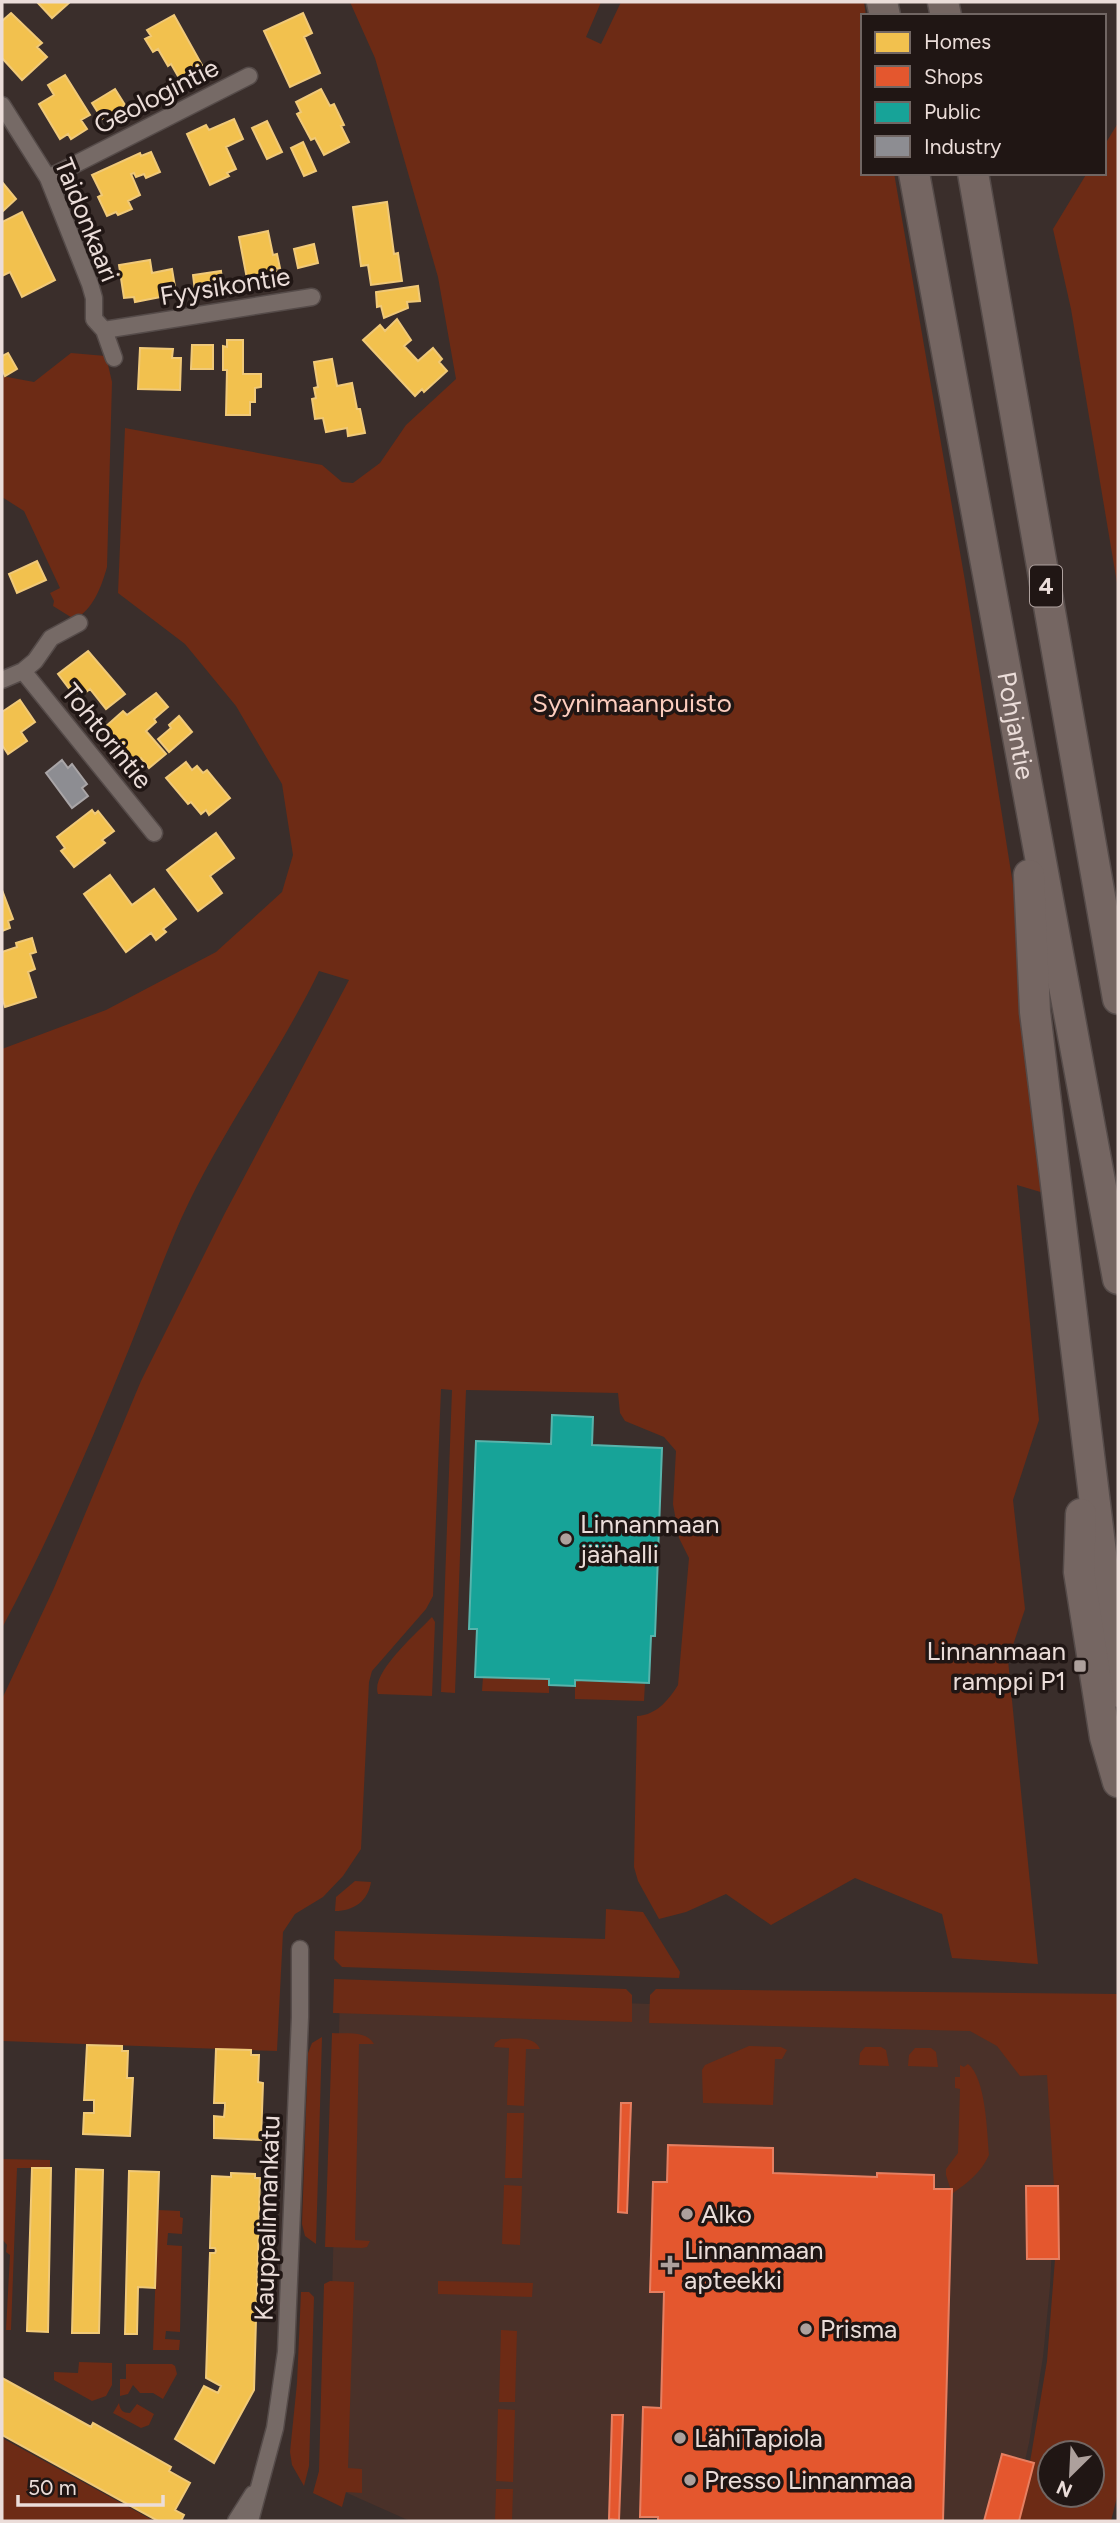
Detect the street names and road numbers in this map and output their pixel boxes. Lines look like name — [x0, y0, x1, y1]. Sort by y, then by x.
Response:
street label: Geologintie — [88, 51, 224, 141]
street label: Taidonkaari — [48, 153, 126, 287]
street label: Fyysikontie — [158, 260, 292, 312]
road number: 4 — [1030, 566, 1062, 606]
street label: Pohjantie — [990, 669, 1042, 782]
street label: Tohtorintie — [55, 677, 159, 795]
street label: Kauppalinnankatu — [247, 2115, 287, 2321]

